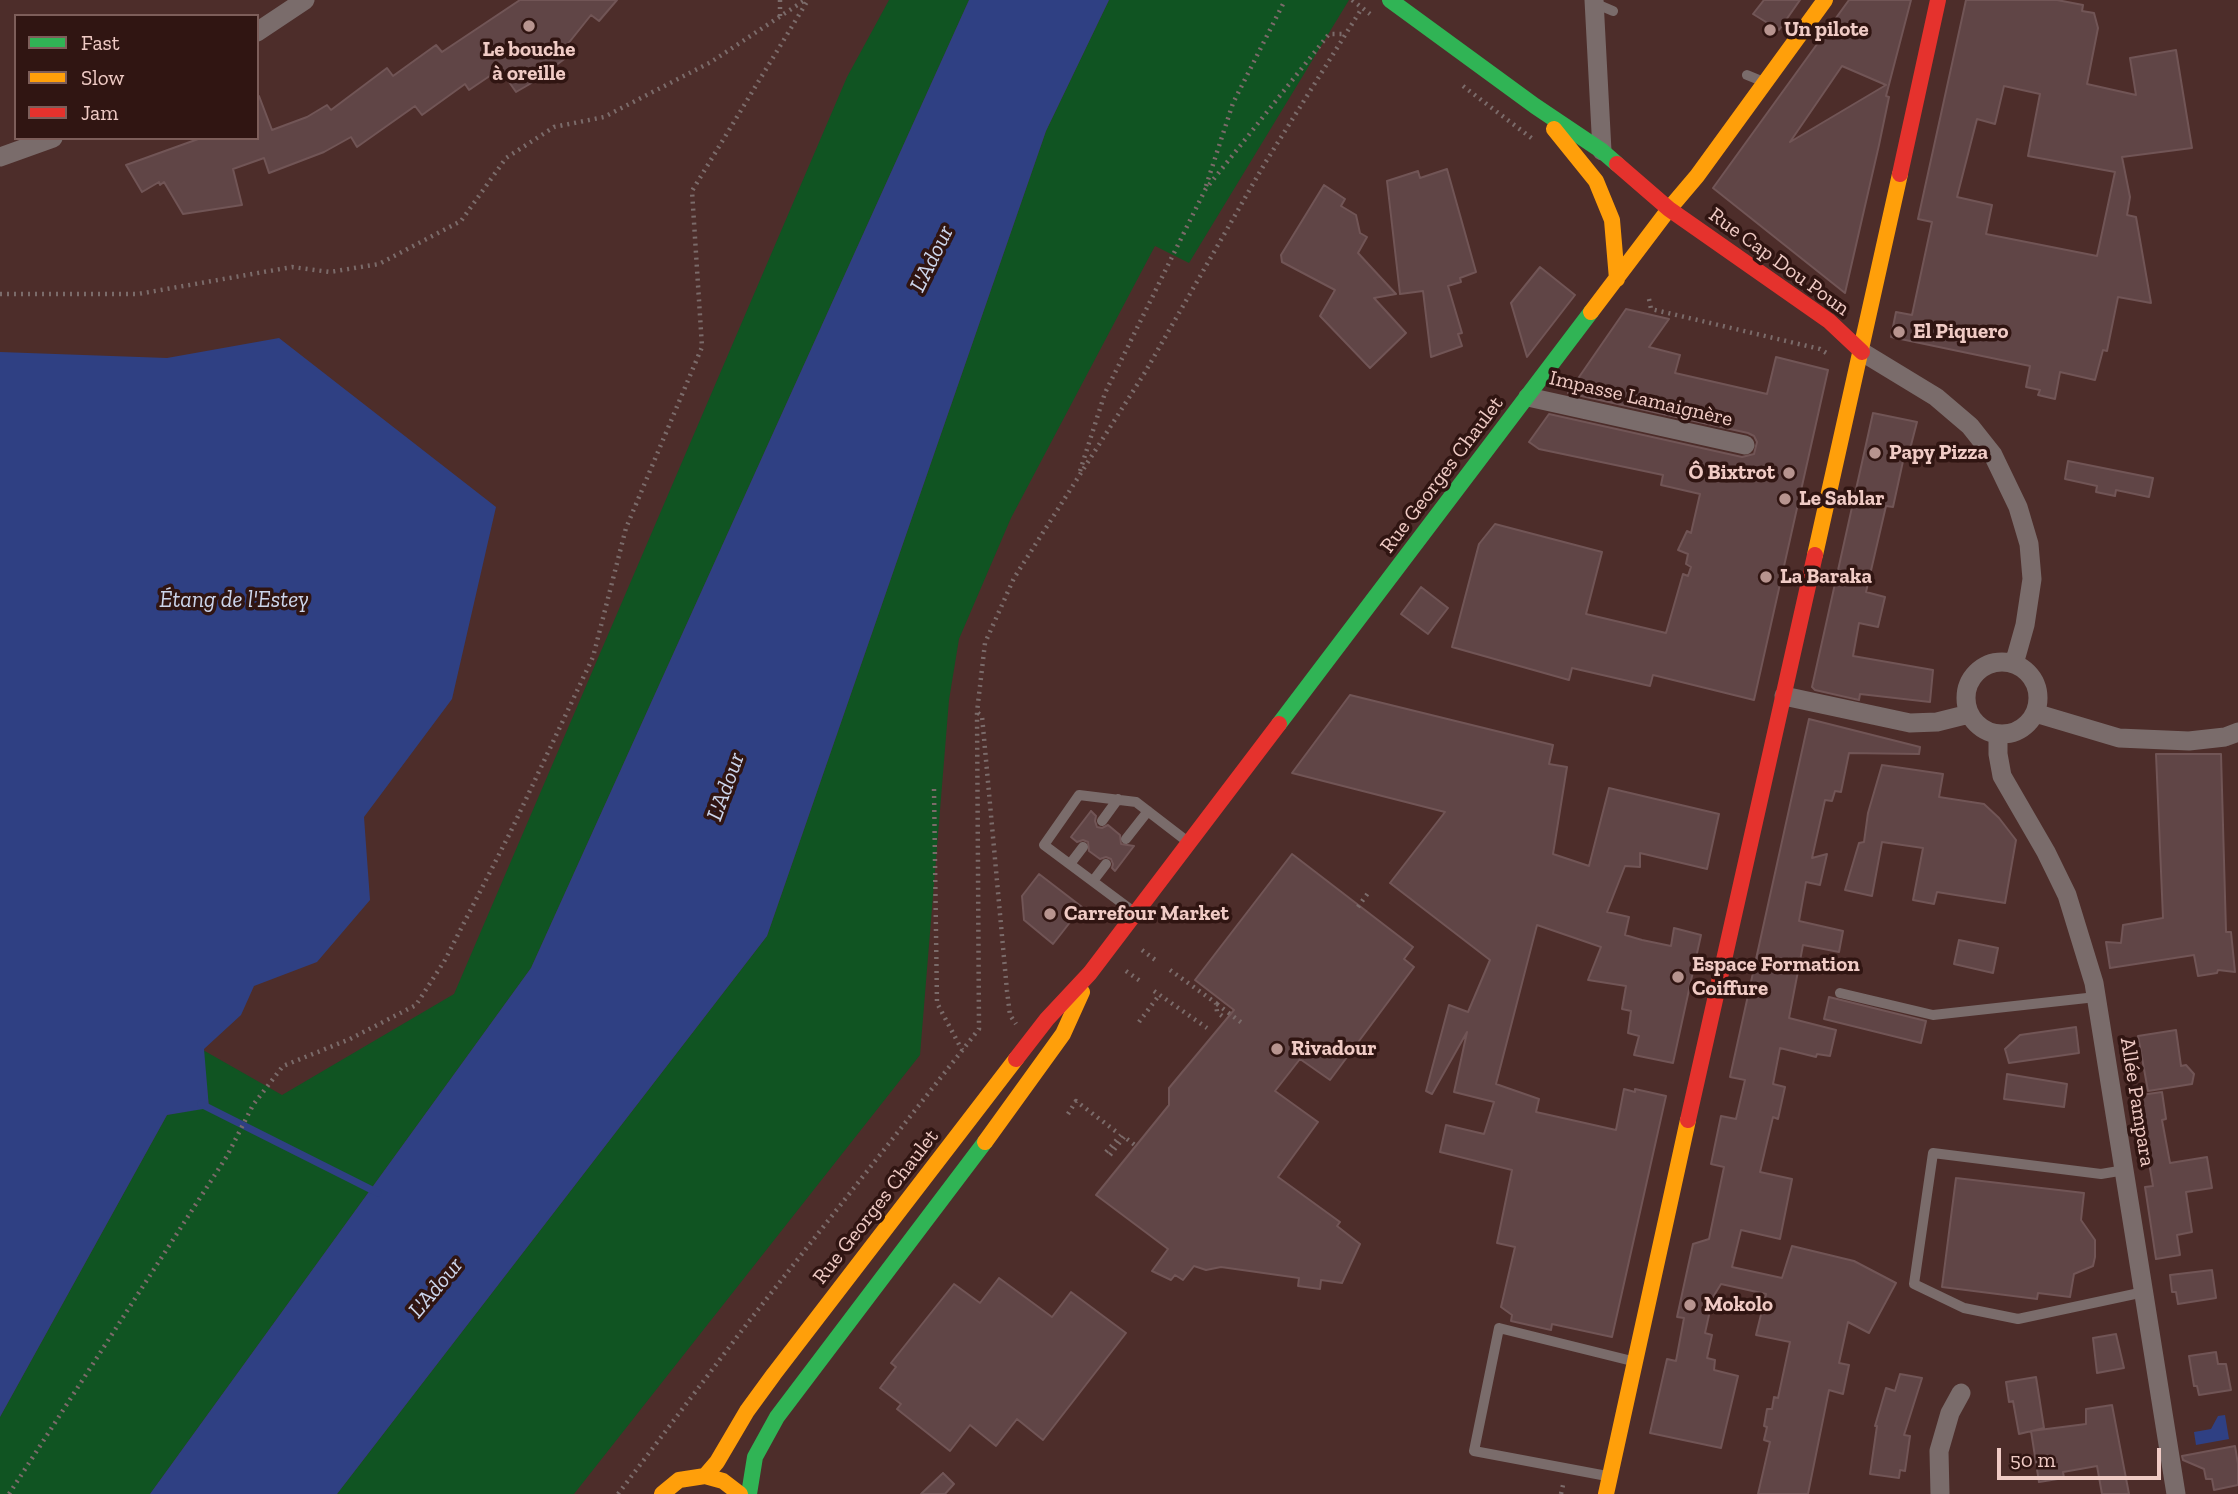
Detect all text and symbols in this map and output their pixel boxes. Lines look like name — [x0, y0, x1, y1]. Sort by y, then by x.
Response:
legend — [14, 14, 259, 140]
place label: Un pilote — [1784, 17, 1869, 43]
marker: Le bouche à oreille — [521, 18, 537, 34]
marker: Un pilote — [1762, 22, 1778, 38]
text: Fast — [81, 30, 120, 55]
place label: Le bouche à oreille — [483, 37, 575, 87]
text: Slow — [81, 65, 124, 90]
text: Jam — [81, 100, 118, 125]
street label: Rue Cap Dou Poun — [1704, 203, 1854, 321]
water label: L'Adour — [904, 221, 960, 297]
place label: El Piquero — [1913, 319, 2008, 345]
marker: El Piquero — [1891, 324, 1907, 340]
street label: Impasse Lamaignère — [1547, 366, 1735, 432]
street label: Rue Georges Chaulet — [1375, 392, 1509, 558]
place label: Papy Pizza — [1889, 440, 1988, 466]
marker: Papy Pizza — [1867, 445, 1883, 461]
place label: Ô Bixtrot — [1689, 460, 1775, 486]
marker: Ô Bixtrot — [1781, 465, 1797, 481]
place label: Le Sablar — [1799, 486, 1885, 512]
marker: Le Sablar — [1777, 491, 1793, 507]
place label: La Baraka — [1780, 564, 1872, 590]
marker: La Baraka — [1758, 569, 1774, 585]
water label: Étang de l'Estey — [159, 586, 309, 614]
water label: L'Adour — [701, 749, 751, 825]
place label: Carrefour Market — [1064, 901, 1229, 927]
marker: Carrefour Market — [1042, 906, 1058, 922]
place label: Espace Formation Coiffure — [1692, 952, 1860, 1002]
marker: Espace Formation Coiffure — [1670, 969, 1686, 985]
place label: Rivadour — [1291, 1036, 1377, 1062]
street label: Allée Pampara — [2114, 1036, 2160, 1168]
marker: Rivadour — [1269, 1041, 1285, 1057]
street label: Rue Georges Chaulet — [808, 1125, 944, 1289]
water label: L'Adour — [403, 1252, 469, 1324]
place label: Mokolo — [1704, 1292, 1773, 1318]
marker: Mokolo — [1682, 1297, 1698, 1313]
scale bar — [2000, 1434, 2164, 1478]
text: 50 m — [2010, 1447, 2056, 1472]

